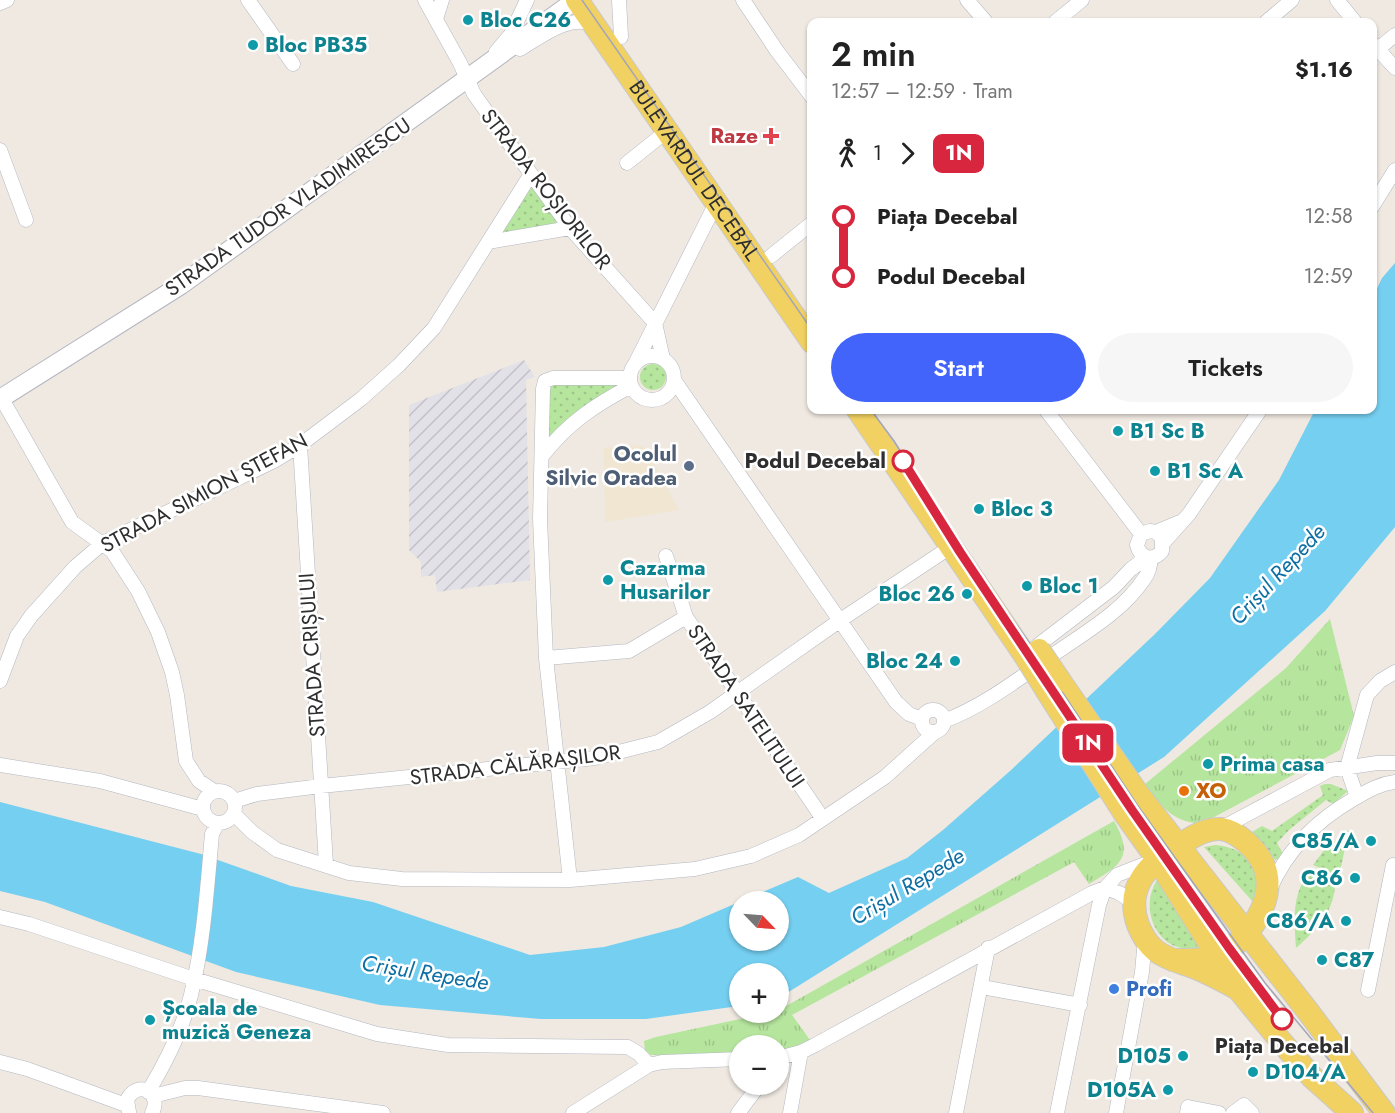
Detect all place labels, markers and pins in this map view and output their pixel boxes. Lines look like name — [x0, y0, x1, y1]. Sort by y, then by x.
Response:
place label: Bloc C26 — [480, 5, 571, 35]
marker: Bloc C26 — [461, 13, 475, 27]
place label: Bloc PB35 — [265, 30, 367, 60]
marker: Bloc PB35 — [246, 38, 260, 52]
place label: Raze — [710, 121, 758, 151]
marker: Raze — [762, 127, 780, 145]
place label: B1 Sc B — [1130, 416, 1205, 446]
marker: B1 Sc B — [1111, 424, 1125, 438]
place label: Ocolul Silvic Oradea — [545, 439, 677, 493]
place label: Podul Decebal — [744, 446, 886, 476]
marker: Podul Decebal — [892, 450, 914, 472]
place label: B1 Sc A — [1167, 456, 1244, 486]
marker: Ocolul Silvic Oradea — [682, 459, 696, 473]
marker: B1 Sc A — [1148, 464, 1162, 478]
place label: Bloc 3 — [991, 494, 1053, 524]
marker: Bloc 3 — [972, 502, 986, 516]
place label: Cazarma Husarilor — [620, 553, 711, 607]
place label: Bloc 1 — [1039, 571, 1098, 601]
marker: Cazarma Husarilor — [601, 573, 615, 587]
place label: Bloc 26 — [878, 579, 955, 609]
marker: Bloc 1 — [1020, 579, 1034, 593]
marker: Bloc 26 — [960, 587, 974, 601]
place label: Bloc 24 — [866, 646, 943, 676]
marker: Bloc 24 — [948, 654, 962, 668]
place label: Prima casa — [1220, 749, 1325, 779]
marker: Prima casa — [1201, 757, 1215, 771]
place label: XO — [1196, 776, 1227, 806]
marker: XO — [1177, 784, 1191, 798]
place label: C85/A — [1291, 826, 1360, 856]
marker: C85/A — [1364, 834, 1378, 848]
place label: C86 — [1301, 863, 1343, 893]
marker: C86 — [1348, 871, 1362, 885]
place label: C86/A — [1266, 906, 1335, 936]
marker: C86/A — [1339, 914, 1353, 928]
place label: C87 — [1334, 945, 1375, 975]
marker: C87 — [1315, 953, 1329, 967]
place label: Profi — [1126, 974, 1172, 1004]
marker: Profi — [1107, 982, 1121, 996]
place label: Școala de muzică Geneza — [162, 993, 311, 1047]
marker: Piața Decebal — [1271, 1008, 1293, 1030]
marker: Școala de muzică Geneza — [143, 1013, 157, 1027]
place label: Piața Decebal — [1215, 1031, 1349, 1061]
place label: D105 — [1117, 1041, 1171, 1071]
marker: D105 — [1176, 1049, 1190, 1063]
place label: D104/A — [1265, 1057, 1346, 1087]
marker: D104/A — [1246, 1065, 1260, 1079]
place label: D105A — [1087, 1075, 1157, 1105]
marker: D105A — [1161, 1083, 1175, 1097]

